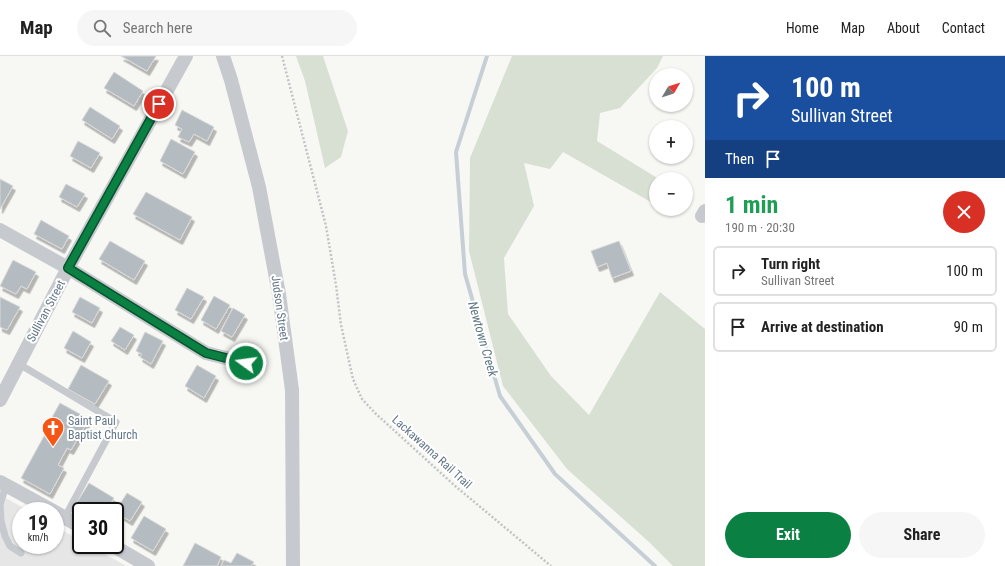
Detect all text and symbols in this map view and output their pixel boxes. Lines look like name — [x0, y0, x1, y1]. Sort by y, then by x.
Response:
search box — [77, 10, 357, 46]
text: Map — [20, 16, 53, 39]
icon: search — [91, 17, 113, 39]
text: Search here — [123, 19, 193, 37]
text: Home — [786, 20, 819, 36]
text: Map — [841, 20, 865, 36]
text: About — [887, 20, 920, 36]
text: Contact — [942, 20, 985, 36]
north arrow — [649, 68, 693, 112]
map controls — [649, 68, 693, 216]
text: 100 m — [791, 71, 861, 104]
icon: right — [725, 72, 777, 124]
pin — [142, 87, 176, 121]
icon: arrive — [148, 93, 170, 115]
text: Sullivan Street — [791, 105, 893, 126]
button: + — [649, 120, 693, 164]
icon: arrive — [762, 148, 784, 170]
text: Then — [725, 150, 754, 168]
button: − — [649, 172, 693, 216]
text: 1 min — [725, 191, 778, 219]
button: close — [943, 191, 985, 233]
text: 190 m · 20:30 — [725, 220, 795, 235]
text: Turn right — [761, 255, 820, 273]
icon: right — [727, 260, 749, 282]
text: 100 m — [946, 262, 983, 280]
text: Sullivan Street — [761, 273, 834, 288]
street label: Judson Street — [268, 274, 292, 342]
street label: Sullivan Street — [24, 277, 68, 344]
water label: Newtown Creek — [465, 300, 501, 379]
icon: arrive — [727, 316, 749, 338]
text: Arrive at destination — [761, 318, 884, 336]
text: 90 m — [953, 318, 983, 336]
position arrow — [225, 342, 267, 384]
street label: Lackawanna Rail Trail — [389, 413, 475, 491]
place label: Saint Paul Baptist Church — [68, 414, 138, 442]
church icon: Saint Paul Baptist Church — [40, 415, 66, 448]
speed limit sign: 30 — [72, 502, 124, 554]
text: 19 — [28, 511, 48, 535]
button: Exit — [725, 512, 851, 558]
button: Share — [859, 512, 985, 558]
text: km/h — [28, 532, 48, 543]

